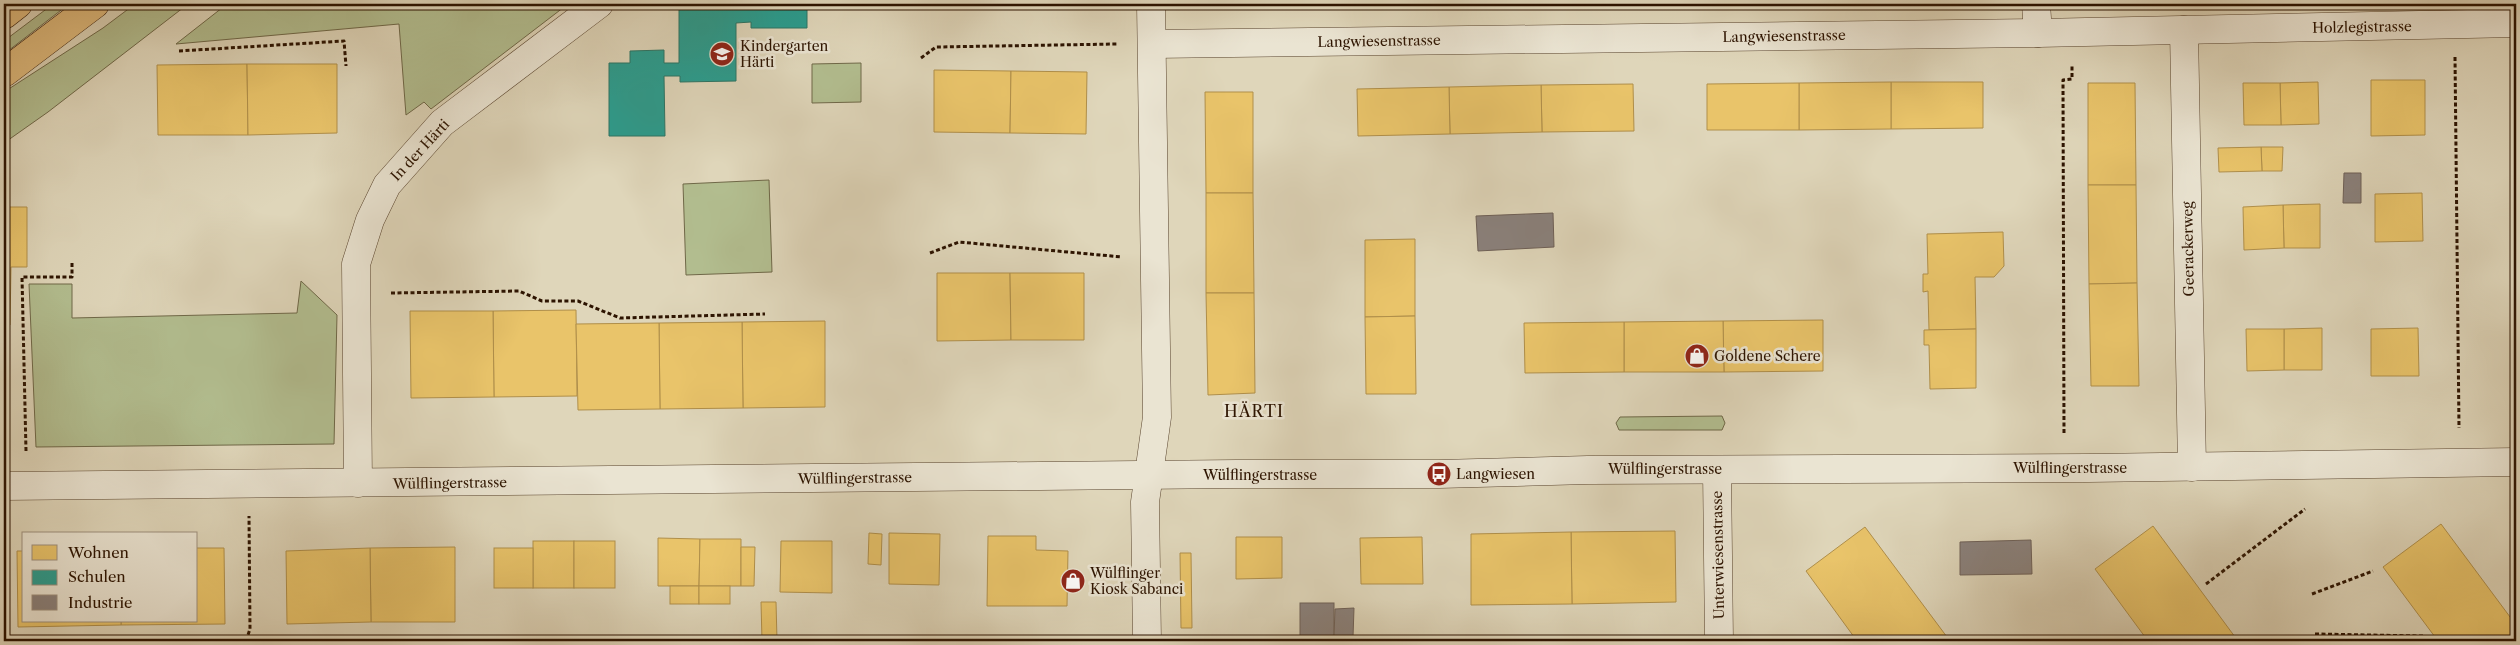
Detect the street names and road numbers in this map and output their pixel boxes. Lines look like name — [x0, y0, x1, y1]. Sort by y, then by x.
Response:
street label: Holzlegistrasse — [2312, 17, 2412, 37]
street label: Langwiesenstrasse — [1722, 26, 1846, 46]
street label: Langwiesenstrasse — [1317, 31, 1441, 51]
street label: In der Härti — [387, 115, 453, 185]
street label: Geerackerweg — [2178, 201, 2198, 297]
street label: Wülflingerstrasse — [2012, 459, 2127, 477]
street label: Wülflingerstrasse — [1607, 460, 1722, 478]
street label: Wülflingerstrasse — [1202, 466, 1317, 484]
street label: Wülflingerstrasse — [797, 468, 912, 488]
street label: Wülflingerstrasse — [392, 473, 507, 493]
street label: Unterwiesenstrasse — [1708, 490, 1728, 619]

